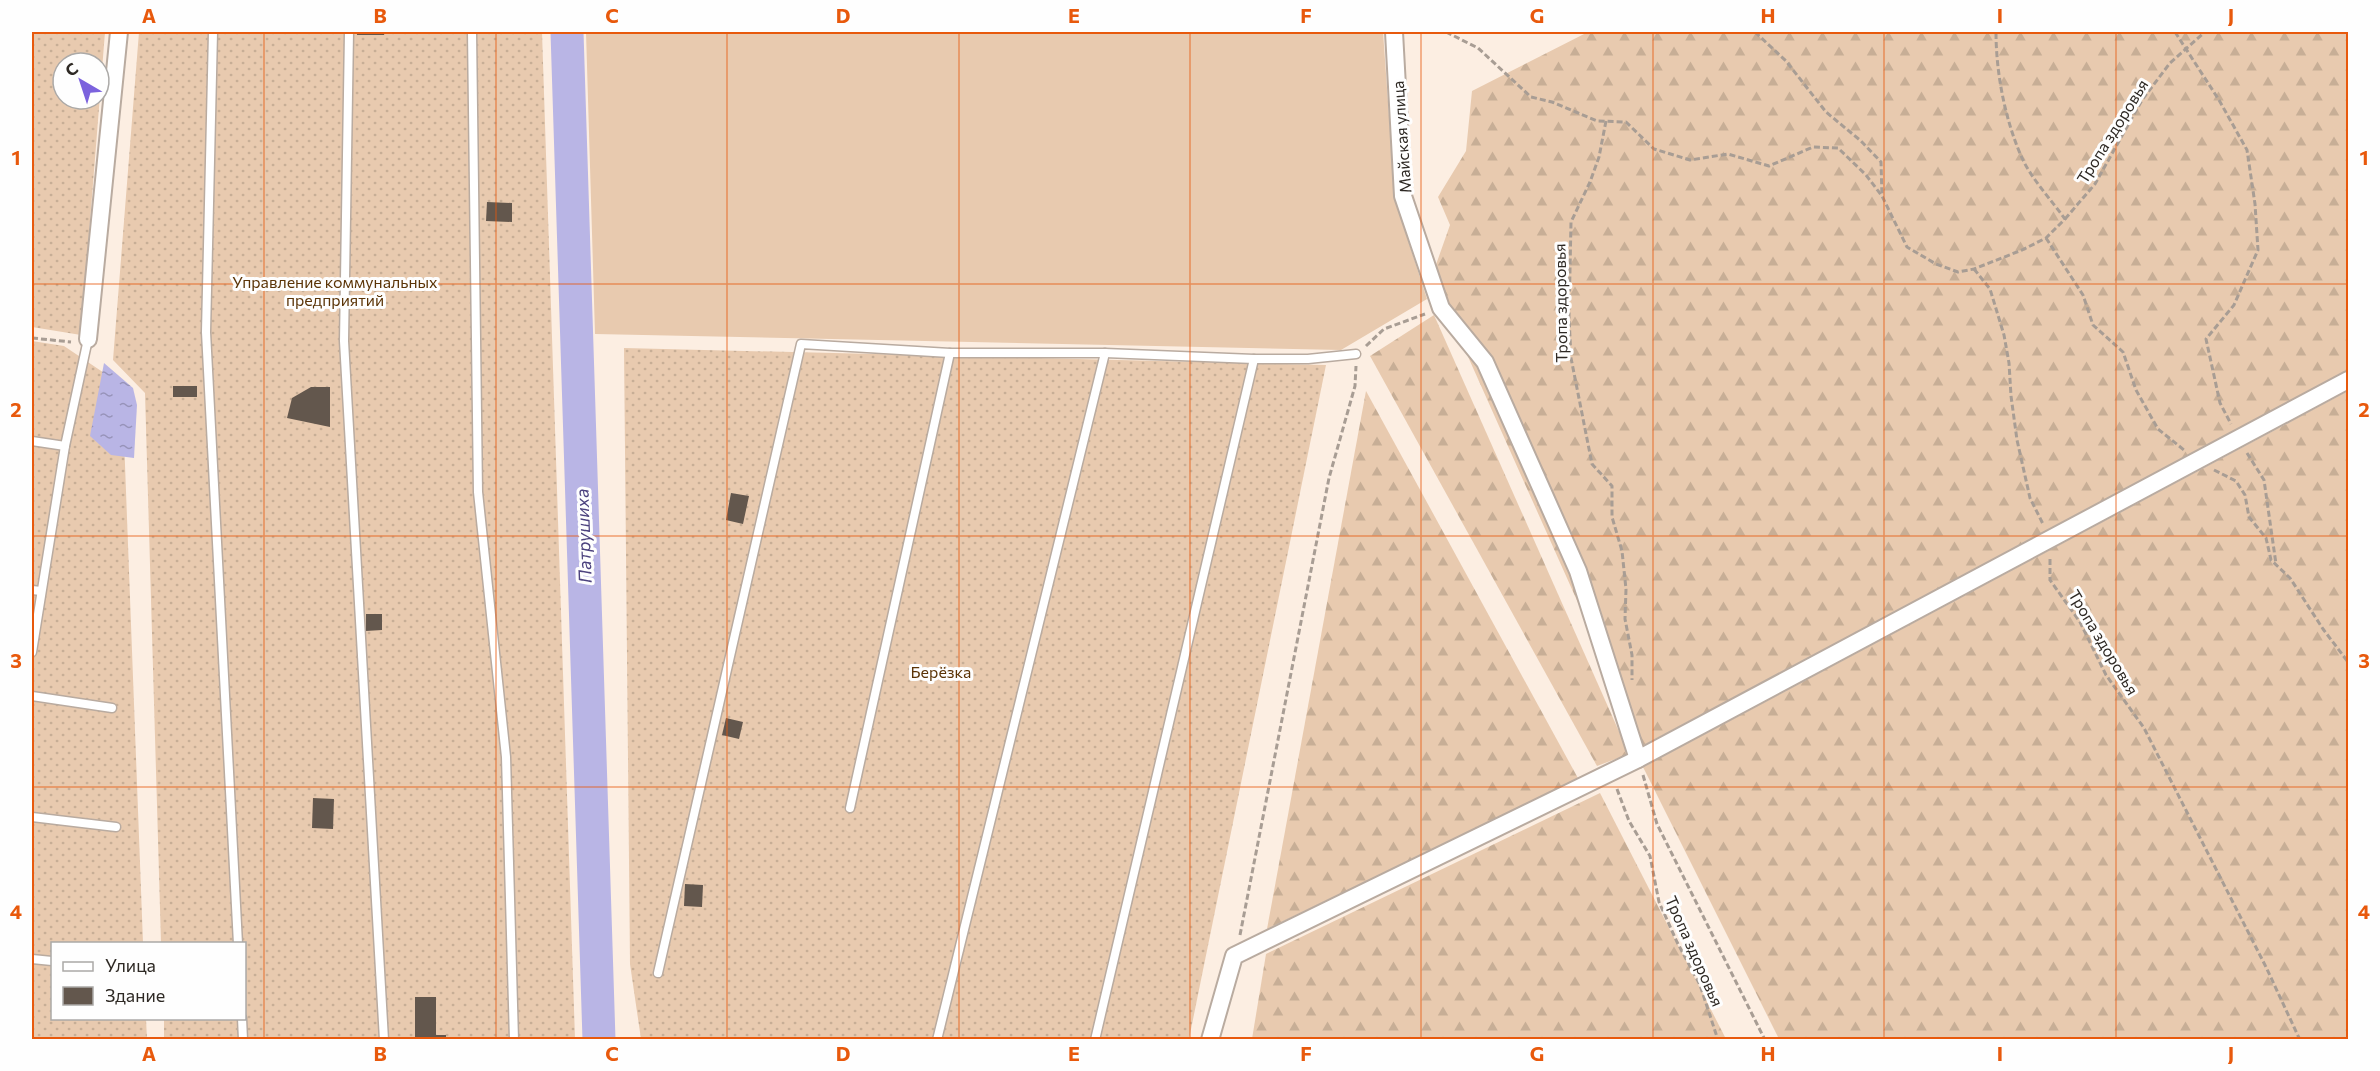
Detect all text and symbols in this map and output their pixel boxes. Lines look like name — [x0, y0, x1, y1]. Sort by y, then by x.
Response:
text: A — [142, 3, 156, 27]
text: B — [373, 3, 387, 27]
text: C — [605, 3, 619, 27]
text: D — [836, 3, 850, 27]
text: E — [1068, 3, 1080, 27]
text: F — [1300, 3, 1312, 27]
text: G — [1530, 3, 1544, 27]
text: H — [1761, 3, 1776, 27]
text: I — [1997, 3, 2003, 27]
text: J — [2228, 3, 2234, 27]
north arrow — [51, 51, 111, 111]
text: С — [61, 58, 82, 80]
street label: Тропа здоровья — [2072, 76, 2152, 186]
street label: Майская улица — [1388, 80, 1414, 194]
text: 1 — [11, 145, 21, 169]
text: 1 — [2359, 145, 2369, 169]
street label: Тропа здоровья — [1549, 243, 1571, 363]
park label: Управление коммунальных предприятий — [232, 272, 438, 309]
text: 2 — [10, 397, 22, 421]
text: 2 — [2358, 397, 2370, 421]
water label: Патрушиха — [570, 488, 596, 584]
street label: Тропа здоровья — [2065, 586, 2143, 698]
text: 3 — [10, 648, 22, 672]
text: 3 — [2358, 648, 2370, 672]
park label: Берёзка — [911, 662, 971, 681]
street label: Тропа здоровья — [1662, 893, 1728, 1009]
text: 4 — [10, 899, 22, 923]
text: 4 — [2358, 899, 2370, 923]
legend — [51, 942, 246, 1020]
text: Улица — [105, 954, 156, 976]
text: Здание — [105, 984, 165, 1006]
text: A — [142, 1041, 156, 1065]
text: B — [373, 1041, 387, 1065]
text: C — [605, 1041, 619, 1065]
text: D — [836, 1041, 850, 1065]
text: E — [1068, 1041, 1080, 1065]
text: F — [1300, 1041, 1312, 1065]
text: G — [1530, 1041, 1544, 1065]
text: H — [1761, 1041, 1776, 1065]
text: I — [1997, 1041, 2003, 1065]
text: J — [2228, 1041, 2234, 1065]

